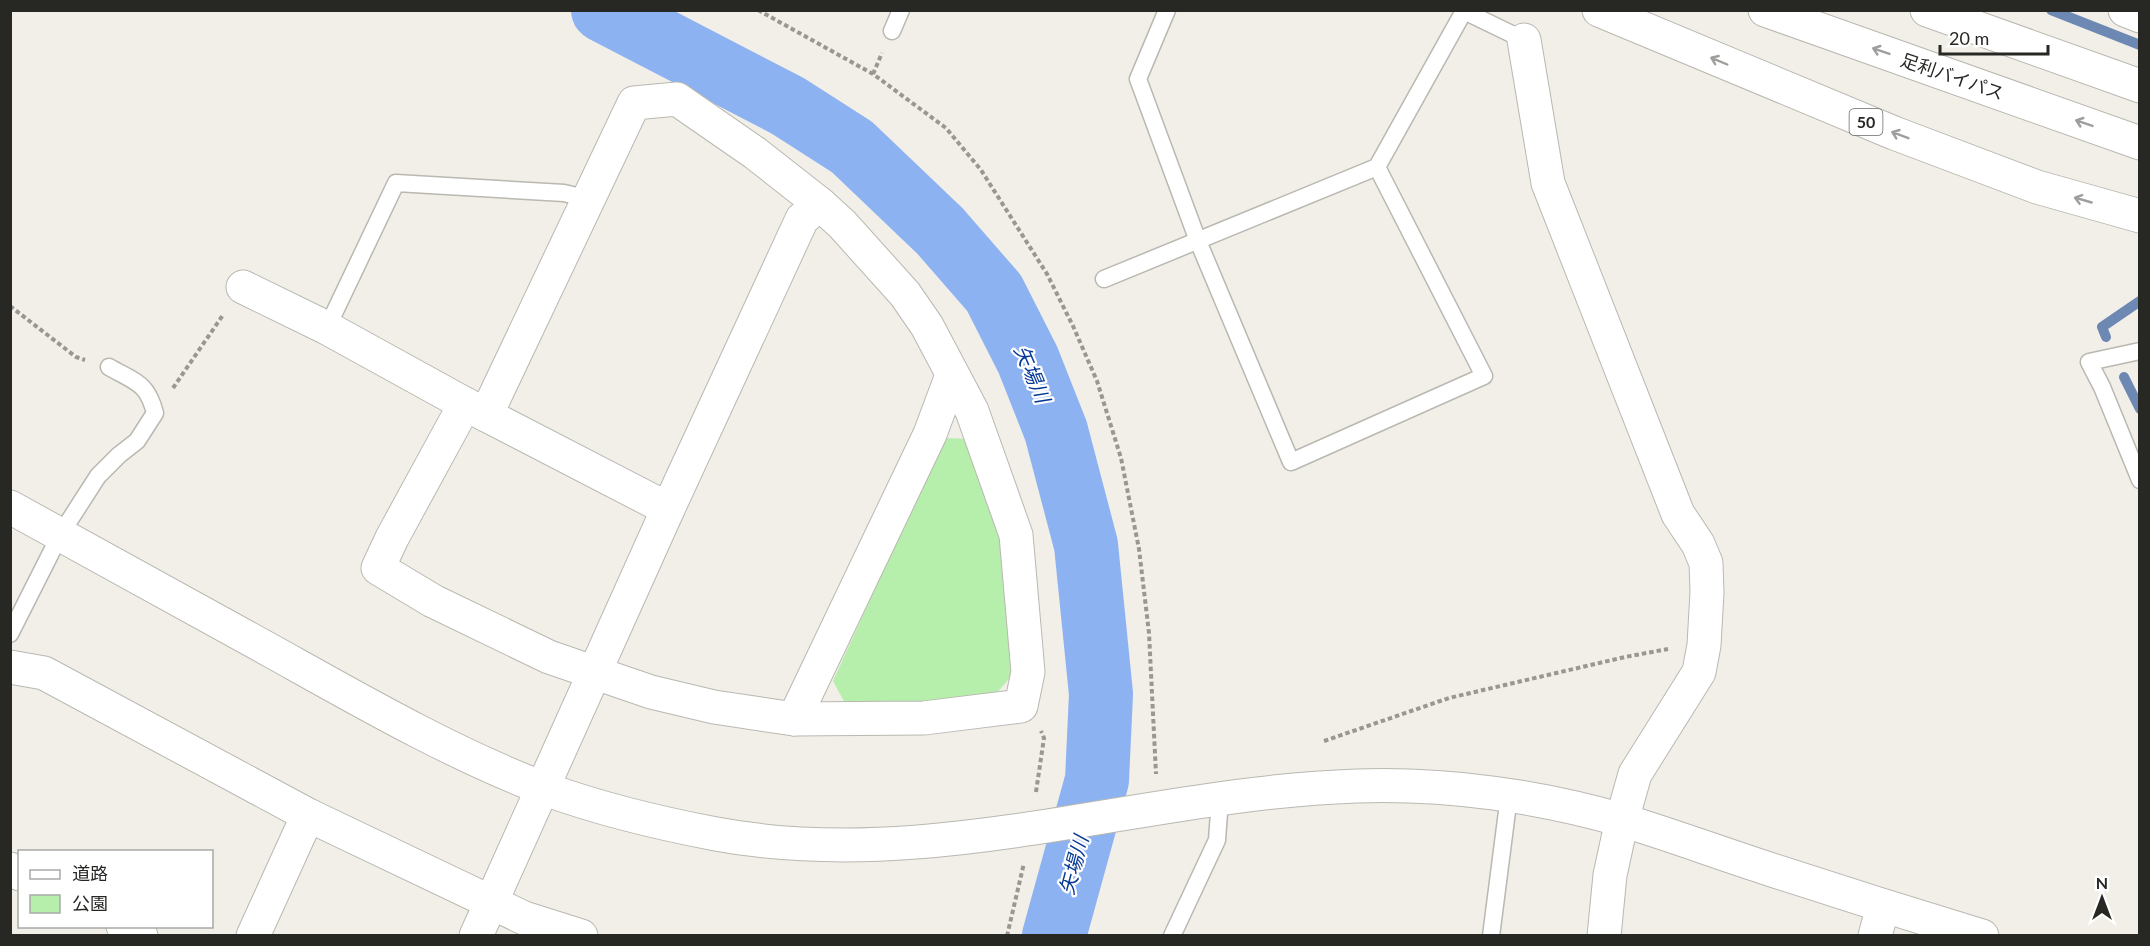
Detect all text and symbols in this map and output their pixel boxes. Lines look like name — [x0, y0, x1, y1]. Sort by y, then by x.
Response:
scale bar — [1940, 18, 2048, 56]
text: 20 m — [1949, 27, 1989, 49]
one-way arrow — [1872, 45, 1891, 56]
street label: 足利バイパス — [1898, 48, 2007, 104]
one-way arrow — [1711, 55, 1729, 66]
road number: 50 — [1850, 109, 1882, 135]
one-way arrow — [2075, 117, 2094, 128]
one-way arrow — [1891, 129, 1909, 140]
one-way arrow — [2074, 194, 2093, 205]
water label: 矢場川 — [1010, 341, 1056, 408]
water label: 矢場川 — [1054, 831, 1093, 897]
legend — [18, 850, 213, 928]
text: 道路 — [72, 862, 108, 884]
north arrow — [2072, 868, 2132, 928]
text: N — [2096, 873, 2108, 892]
text: 公園 — [72, 892, 108, 914]

